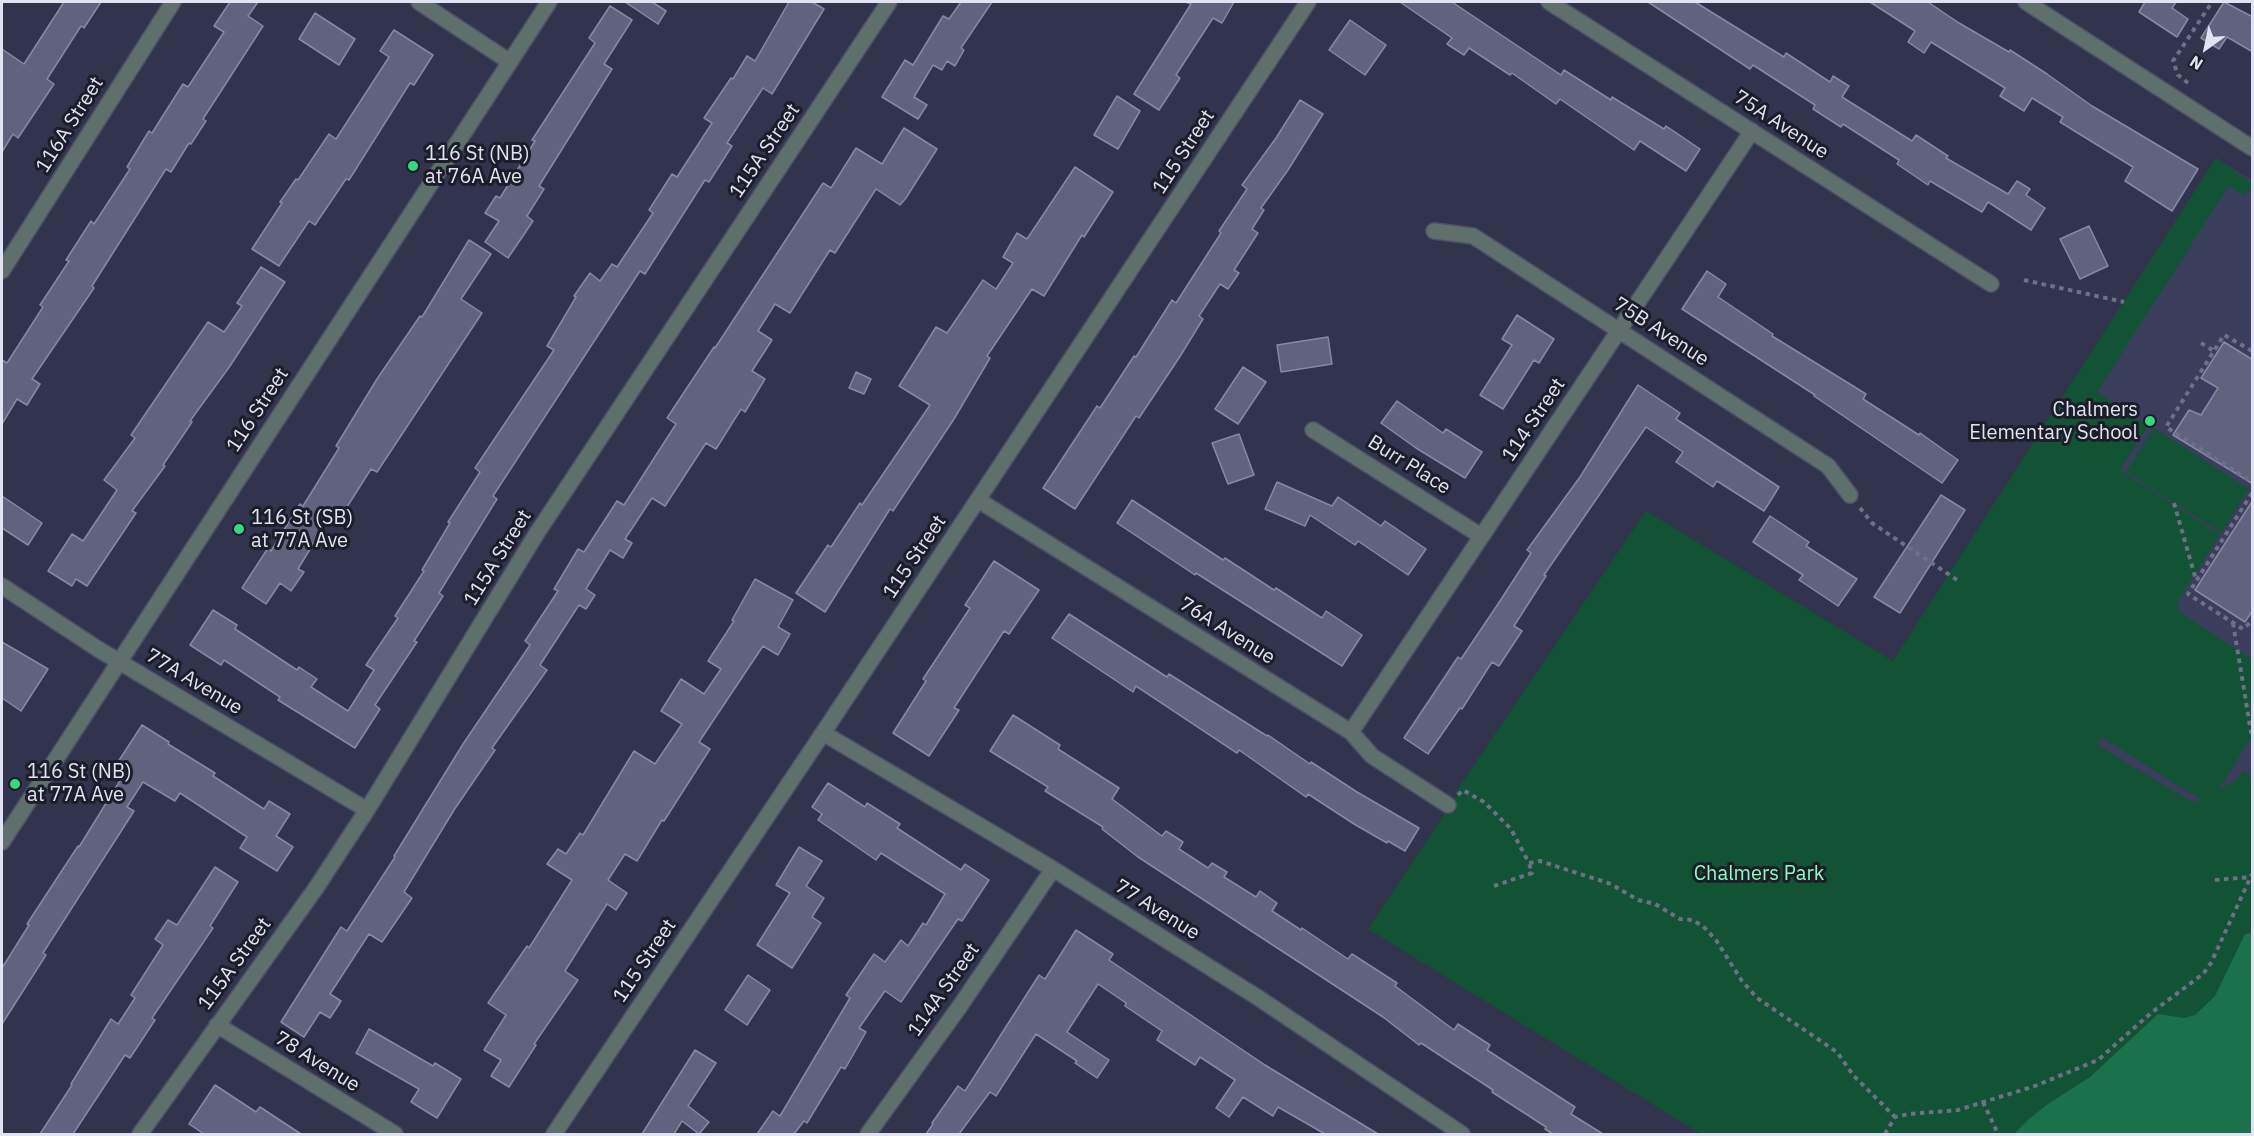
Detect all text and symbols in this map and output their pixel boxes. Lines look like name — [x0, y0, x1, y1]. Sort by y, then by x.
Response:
north arrow — [2176, 18, 2236, 78]
text: N — [2186, 52, 2207, 75]
street label: 116A Street — [31, 73, 109, 177]
street label: 75A Avenue — [1729, 85, 1833, 165]
street label: 115A Street — [725, 99, 805, 203]
street label: 115 Street — [1148, 105, 1220, 199]
place label: 116 St (NB) at 76A Ave — [425, 142, 530, 189]
marker: 116 St (NB) at 76A Ave — [406, 159, 420, 173]
street label: 75B Avenue — [1609, 292, 1713, 372]
street label: 116 Street — [222, 363, 294, 457]
street label: 114 Street — [1497, 374, 1571, 466]
place label: Chalmers Elementary School — [1969, 398, 2138, 445]
marker: Chalmers Elementary School — [2143, 414, 2157, 428]
street label: Burr Place — [1363, 430, 1455, 500]
place label: 116 St (SB) at 77A Ave — [251, 506, 353, 553]
street label: 115A Street — [459, 506, 537, 610]
street label: 115 Street — [878, 511, 952, 603]
marker: 116 St (SB) at 77A Ave — [232, 522, 246, 536]
street label: 76A Avenue — [1175, 592, 1279, 670]
street label: 77A Avenue — [141, 644, 247, 720]
place label: 116 St (NB) at 77A Ave — [27, 760, 132, 807]
marker: 116 St (NB) at 77A Ave — [8, 777, 22, 791]
park label: Chalmers Park — [1694, 862, 1824, 886]
street label: 77 Avenue — [1110, 875, 1204, 945]
street label: 115A Street — [193, 913, 277, 1015]
street label: 115 Street — [608, 915, 682, 1007]
street label: 114A Street — [903, 939, 985, 1041]
street label: 78 Avenue — [270, 1027, 364, 1097]

